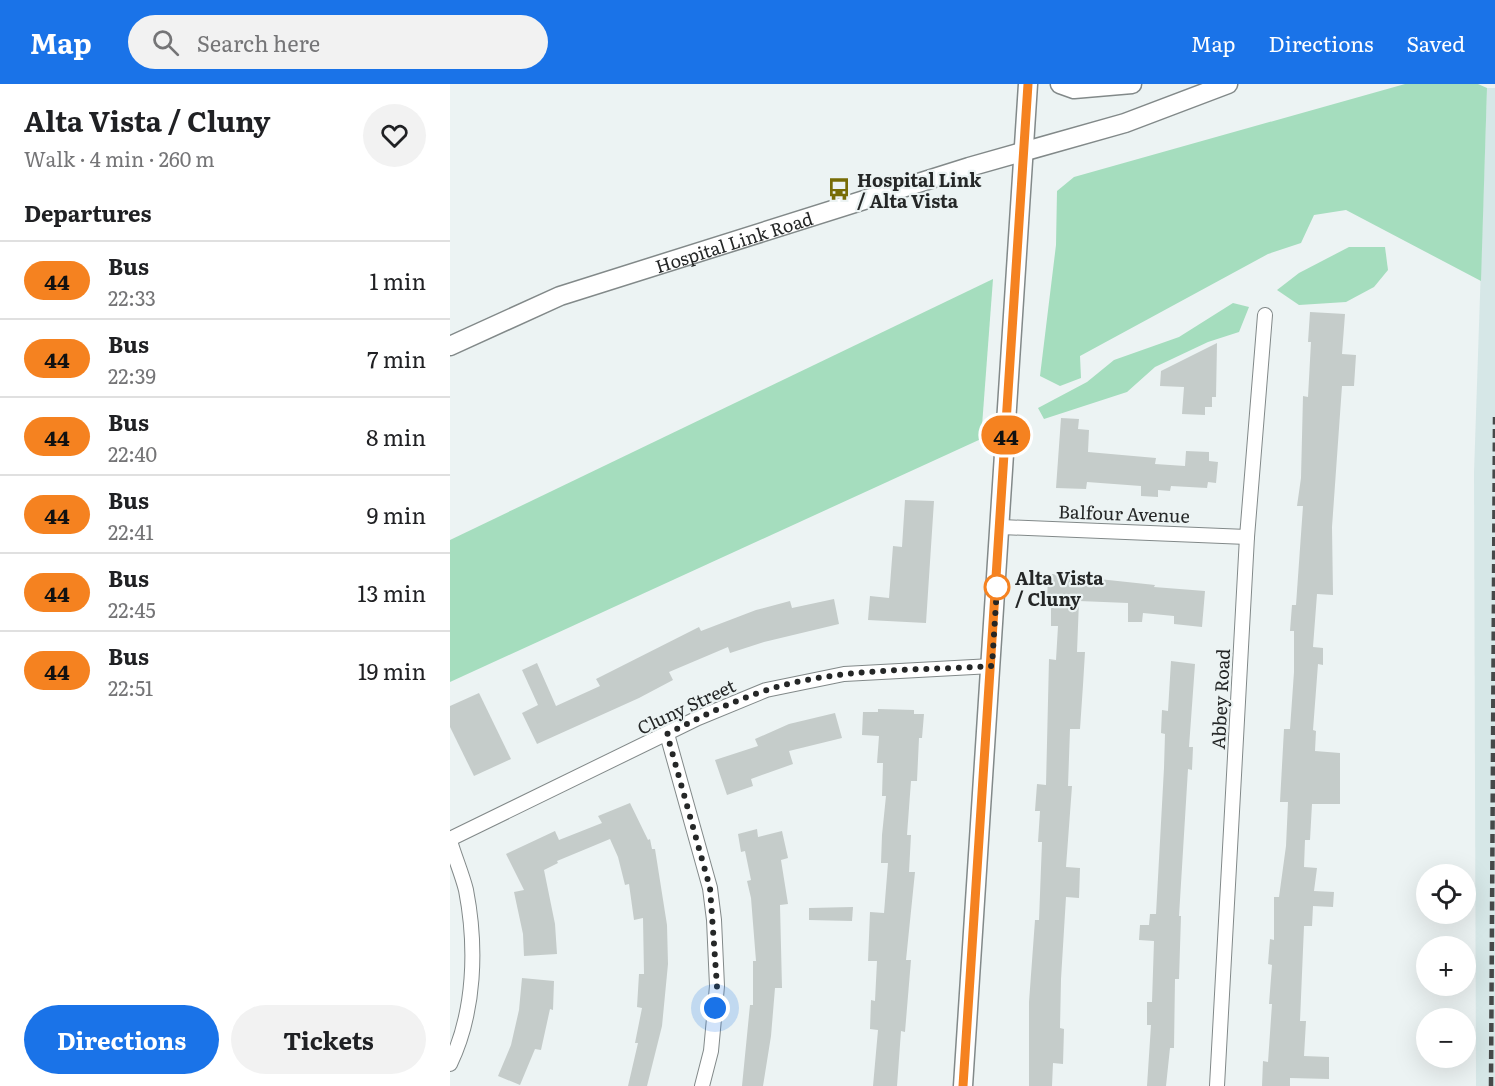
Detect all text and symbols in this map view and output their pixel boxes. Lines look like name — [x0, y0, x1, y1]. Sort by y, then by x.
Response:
search box — [128, 15, 548, 69]
text: Map — [30, 21, 92, 63]
icon: search — [149, 26, 182, 59]
text: Search here — [197, 26, 320, 59]
text: Map — [1191, 27, 1236, 58]
text: Directions — [1269, 27, 1374, 58]
text: Saved — [1407, 27, 1465, 58]
text: Alta Vista / Cluny — [24, 99, 271, 141]
button: heart — [363, 104, 426, 167]
text: Walk · 4 min · 260 m — [24, 143, 215, 173]
place label: Hospital Link / Alta Vista — [857, 166, 982, 214]
bus stop icon: Hospital Link / Alta Vista — [826, 176, 852, 202]
text: Departures — [24, 196, 151, 229]
street label: Hospital Link Road — [651, 204, 816, 279]
text: Bus — [108, 249, 149, 282]
text: 1 min — [369, 264, 426, 297]
text: 44 — [44, 265, 70, 296]
text: 22:33 — [108, 282, 156, 312]
text: Bus — [108, 327, 149, 360]
text: 7 min — [367, 342, 426, 375]
text: 44 — [44, 343, 70, 374]
text: 22:39 — [108, 360, 156, 390]
text: Bus — [108, 405, 149, 438]
line badge: 44 — [979, 416, 1033, 454]
text: 8 min — [366, 420, 426, 453]
text: 44 — [993, 420, 1019, 451]
text: 44 — [44, 421, 70, 452]
text: 22:40 — [108, 438, 157, 468]
text: Bus — [108, 483, 149, 516]
street label: Balfour Avenue — [1058, 497, 1190, 529]
text: 9 min — [367, 498, 426, 531]
text: 44 — [44, 499, 70, 530]
text: 22:41 — [108, 516, 154, 546]
text: Bus — [108, 561, 149, 594]
place label: Alta Vista / Cluny — [1015, 564, 1104, 612]
marker: Alta Vista / Cluny — [984, 574, 1010, 600]
text: 13 min — [357, 576, 426, 609]
text: 44 — [44, 577, 70, 608]
text: 22:45 — [108, 594, 156, 624]
text: Bus — [108, 639, 149, 672]
street label: Abbey Road — [1204, 648, 1236, 750]
text: 19 min — [358, 654, 426, 687]
text: 44 — [44, 655, 70, 686]
street label: Cluny Street — [632, 671, 740, 741]
text: 22:51 — [108, 672, 153, 702]
map controls — [1416, 864, 1476, 1068]
button: locate — [1416, 864, 1476, 924]
button: + — [1416, 936, 1476, 996]
your location — [700, 993, 730, 1023]
button: Directions — [24, 1005, 219, 1074]
button: Tickets — [231, 1005, 426, 1074]
button: − — [1416, 1008, 1476, 1068]

